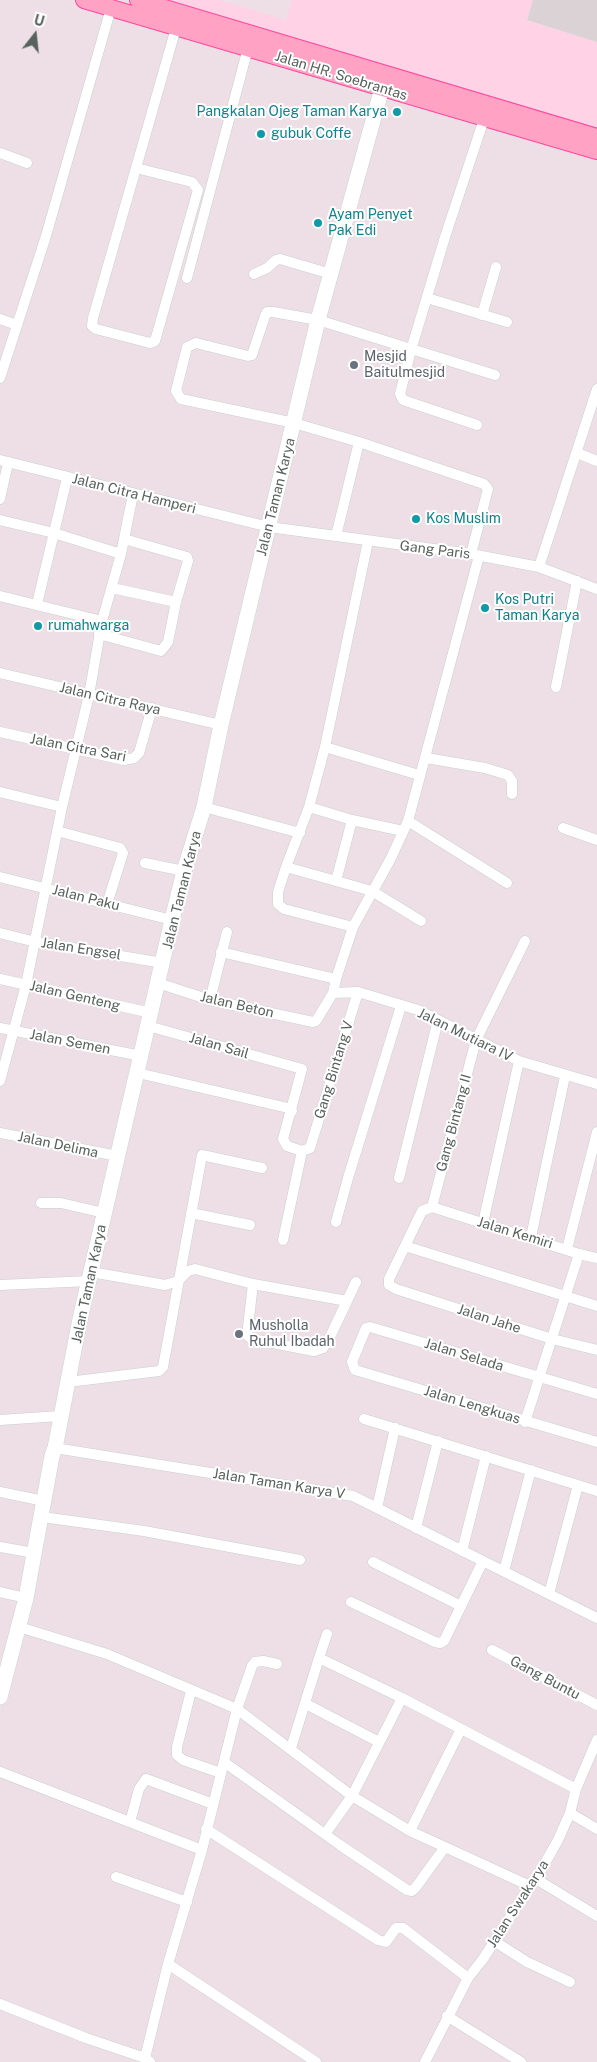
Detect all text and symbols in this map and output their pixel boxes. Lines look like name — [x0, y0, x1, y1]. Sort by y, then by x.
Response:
north arrow — [10, 10, 60, 60]
text: U — [32, 11, 46, 30]
street label: Jalan HR. Soebrantas — [273, 48, 409, 104]
place label: Pangkalan Ojeg Taman Karya — [196, 104, 387, 120]
marker: Pangkalan Ojeg Taman Karya — [391, 106, 403, 118]
place label: gubuk Coffe — [271, 126, 351, 142]
marker: gubuk Coffe — [255, 128, 267, 140]
place label: Ayam Penyet Pak Edi — [328, 207, 413, 240]
marker: Ayam Penyet Pak Edi — [312, 217, 324, 229]
place label: Mesjid Baitulmesjid — [364, 349, 445, 382]
marker: Mesjid Baitulmesjid — [348, 359, 360, 371]
street label: Jalan Taman Karya — [253, 436, 299, 558]
street label: Jalan Citra Hamperi — [70, 470, 198, 518]
place label: Kos Muslim — [426, 511, 501, 527]
marker: Kos Muslim — [410, 513, 422, 525]
street label: Gang Paris — [399, 537, 471, 563]
place label: Kos Putri Taman Karya — [495, 592, 579, 624]
marker: Kos Putri Taman Karya — [479, 602, 491, 614]
place label: rumahwarga — [48, 618, 129, 634]
marker: rumahwarga — [32, 620, 44, 632]
street label: Jalan Citra Raya — [58, 679, 162, 719]
street label: Jalan Citra Sari — [29, 730, 127, 766]
street label: Jalan Taman Karya — [159, 829, 205, 951]
street label: Jalan Paku — [51, 882, 121, 914]
street label: Jalan Engsel — [40, 934, 122, 964]
street label: Jalan Genteng — [28, 977, 122, 1015]
street label: Jalan Beton — [199, 988, 275, 1022]
street label: Jalan Mutiara IV — [415, 1005, 515, 1065]
street label: Gang Bintang V — [311, 1019, 357, 1121]
street label: Jalan Semen — [28, 1026, 112, 1058]
street label: Jalan Sail — [187, 1029, 251, 1063]
street label: Gang Bintang II — [433, 1072, 475, 1174]
street label: Jalan Delima — [16, 1128, 100, 1162]
street label: Jalan Kemiri — [475, 1214, 555, 1252]
street label: Jalan Taman Karya — [68, 1223, 110, 1345]
street label: Jalan Jahe — [455, 1301, 523, 1337]
place label: Musholla Ruhul Ibadah — [249, 1318, 335, 1350]
marker: Musholla Ruhul Ibadah — [233, 1328, 245, 1340]
street label: Jalan Selada — [422, 1335, 506, 1375]
street label: Jalan Lengkuas — [422, 1382, 522, 1428]
street label: Jalan Taman Karya V — [212, 1465, 346, 1503]
street label: Gang Buntu — [507, 1652, 583, 1704]
street label: Jalan Swakarya — [484, 1857, 552, 1951]

